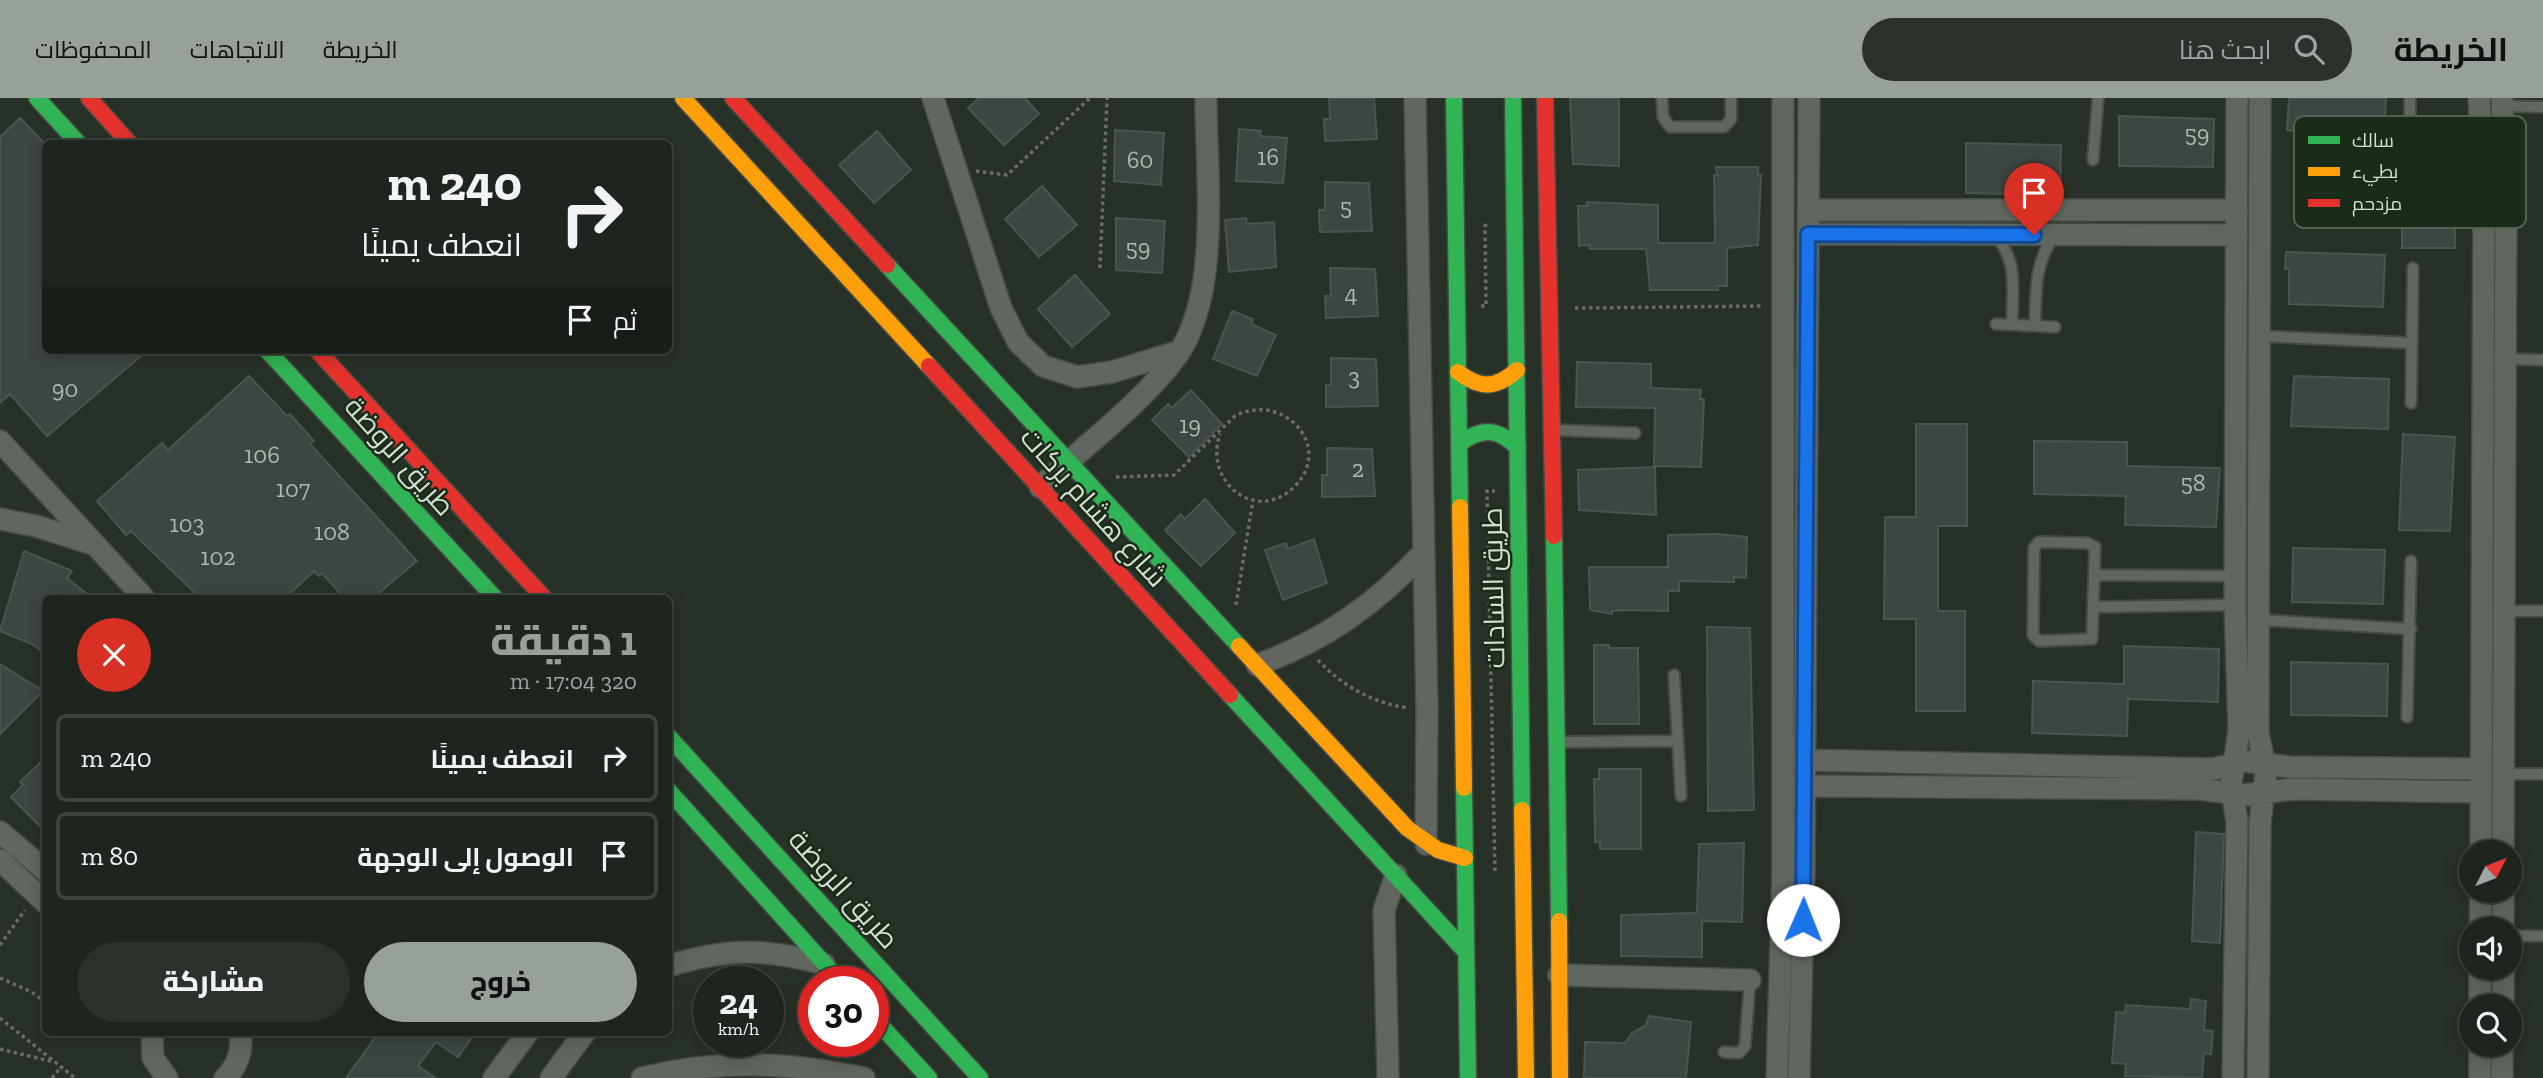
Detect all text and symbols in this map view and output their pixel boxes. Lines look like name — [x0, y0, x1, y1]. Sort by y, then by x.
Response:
search box — [1862, 18, 2352, 81]
icon: search — [2290, 30, 2328, 68]
text: الخريطة — [2394, 30, 2508, 69]
text: ابحث هنا — [2179, 34, 2272, 66]
text: المحفوظات — [35, 35, 152, 64]
text: الاتجاهات — [190, 35, 285, 64]
text: الخريطة — [323, 35, 398, 64]
legend — [2294, 116, 2526, 228]
house number: 59 — [2184, 119, 2210, 148]
text: سالك — [2352, 129, 2394, 152]
house number: 16 — [1257, 142, 1279, 171]
house number: 60 — [1127, 145, 1153, 174]
text: 240 m — [387, 154, 522, 213]
text: بطيء — [2352, 160, 2398, 186]
pin — [2004, 163, 2064, 235]
icon: right — [546, 168, 637, 259]
icon: arrive — [2015, 174, 2053, 212]
house number: 5 — [1340, 192, 1352, 221]
text: مزدحم — [2352, 192, 2402, 217]
text: انعطف يمينًا — [361, 226, 522, 264]
house number: 59 — [1125, 233, 1151, 262]
house number: 4 — [1345, 279, 1358, 308]
icon: arrive — [561, 301, 599, 339]
text: ثم — [613, 305, 637, 337]
house number: 3 — [1348, 362, 1360, 391]
house number: 90 — [52, 374, 78, 403]
street label: طريق الروضة — [338, 390, 462, 523]
house number: 19 — [1179, 410, 1201, 439]
street label: شارع هشام بركات — [1011, 421, 1174, 596]
house number: 106 — [244, 440, 280, 469]
house number: 2 — [1352, 454, 1364, 483]
house number: 58 — [2180, 468, 2206, 497]
house number: 107 — [276, 474, 310, 503]
street label: طريق السادات — [1476, 507, 1511, 669]
house number: 103 — [170, 509, 204, 538]
house number: 108 — [314, 517, 350, 546]
house number: 102 — [200, 542, 236, 571]
text: 1 دقيقة — [490, 615, 637, 666]
button: close — [77, 618, 151, 692]
text: 320 m · 17:04 — [510, 667, 637, 695]
icon: right — [595, 739, 633, 777]
text: 240 m — [81, 742, 152, 774]
text: انعطف يمينًا — [431, 743, 574, 775]
street label: طريق الروضة — [782, 823, 906, 956]
icon: arrive — [595, 837, 633, 875]
text: 80 m — [81, 840, 138, 872]
north arrow — [2459, 840, 2522, 903]
map controls — [2459, 840, 2522, 1057]
text: الوصول إلى الوجهة — [357, 841, 574, 873]
position arrow — [1766, 883, 1840, 957]
button: sound — [2459, 917, 2522, 980]
button: مشاركة — [77, 942, 350, 1022]
button: خروج — [364, 942, 637, 1022]
speed limit sign: 30 — [798, 966, 889, 1057]
text: 24 — [719, 981, 758, 1023]
button: search — [2459, 994, 2522, 1057]
text: km/h — [718, 1018, 759, 1040]

